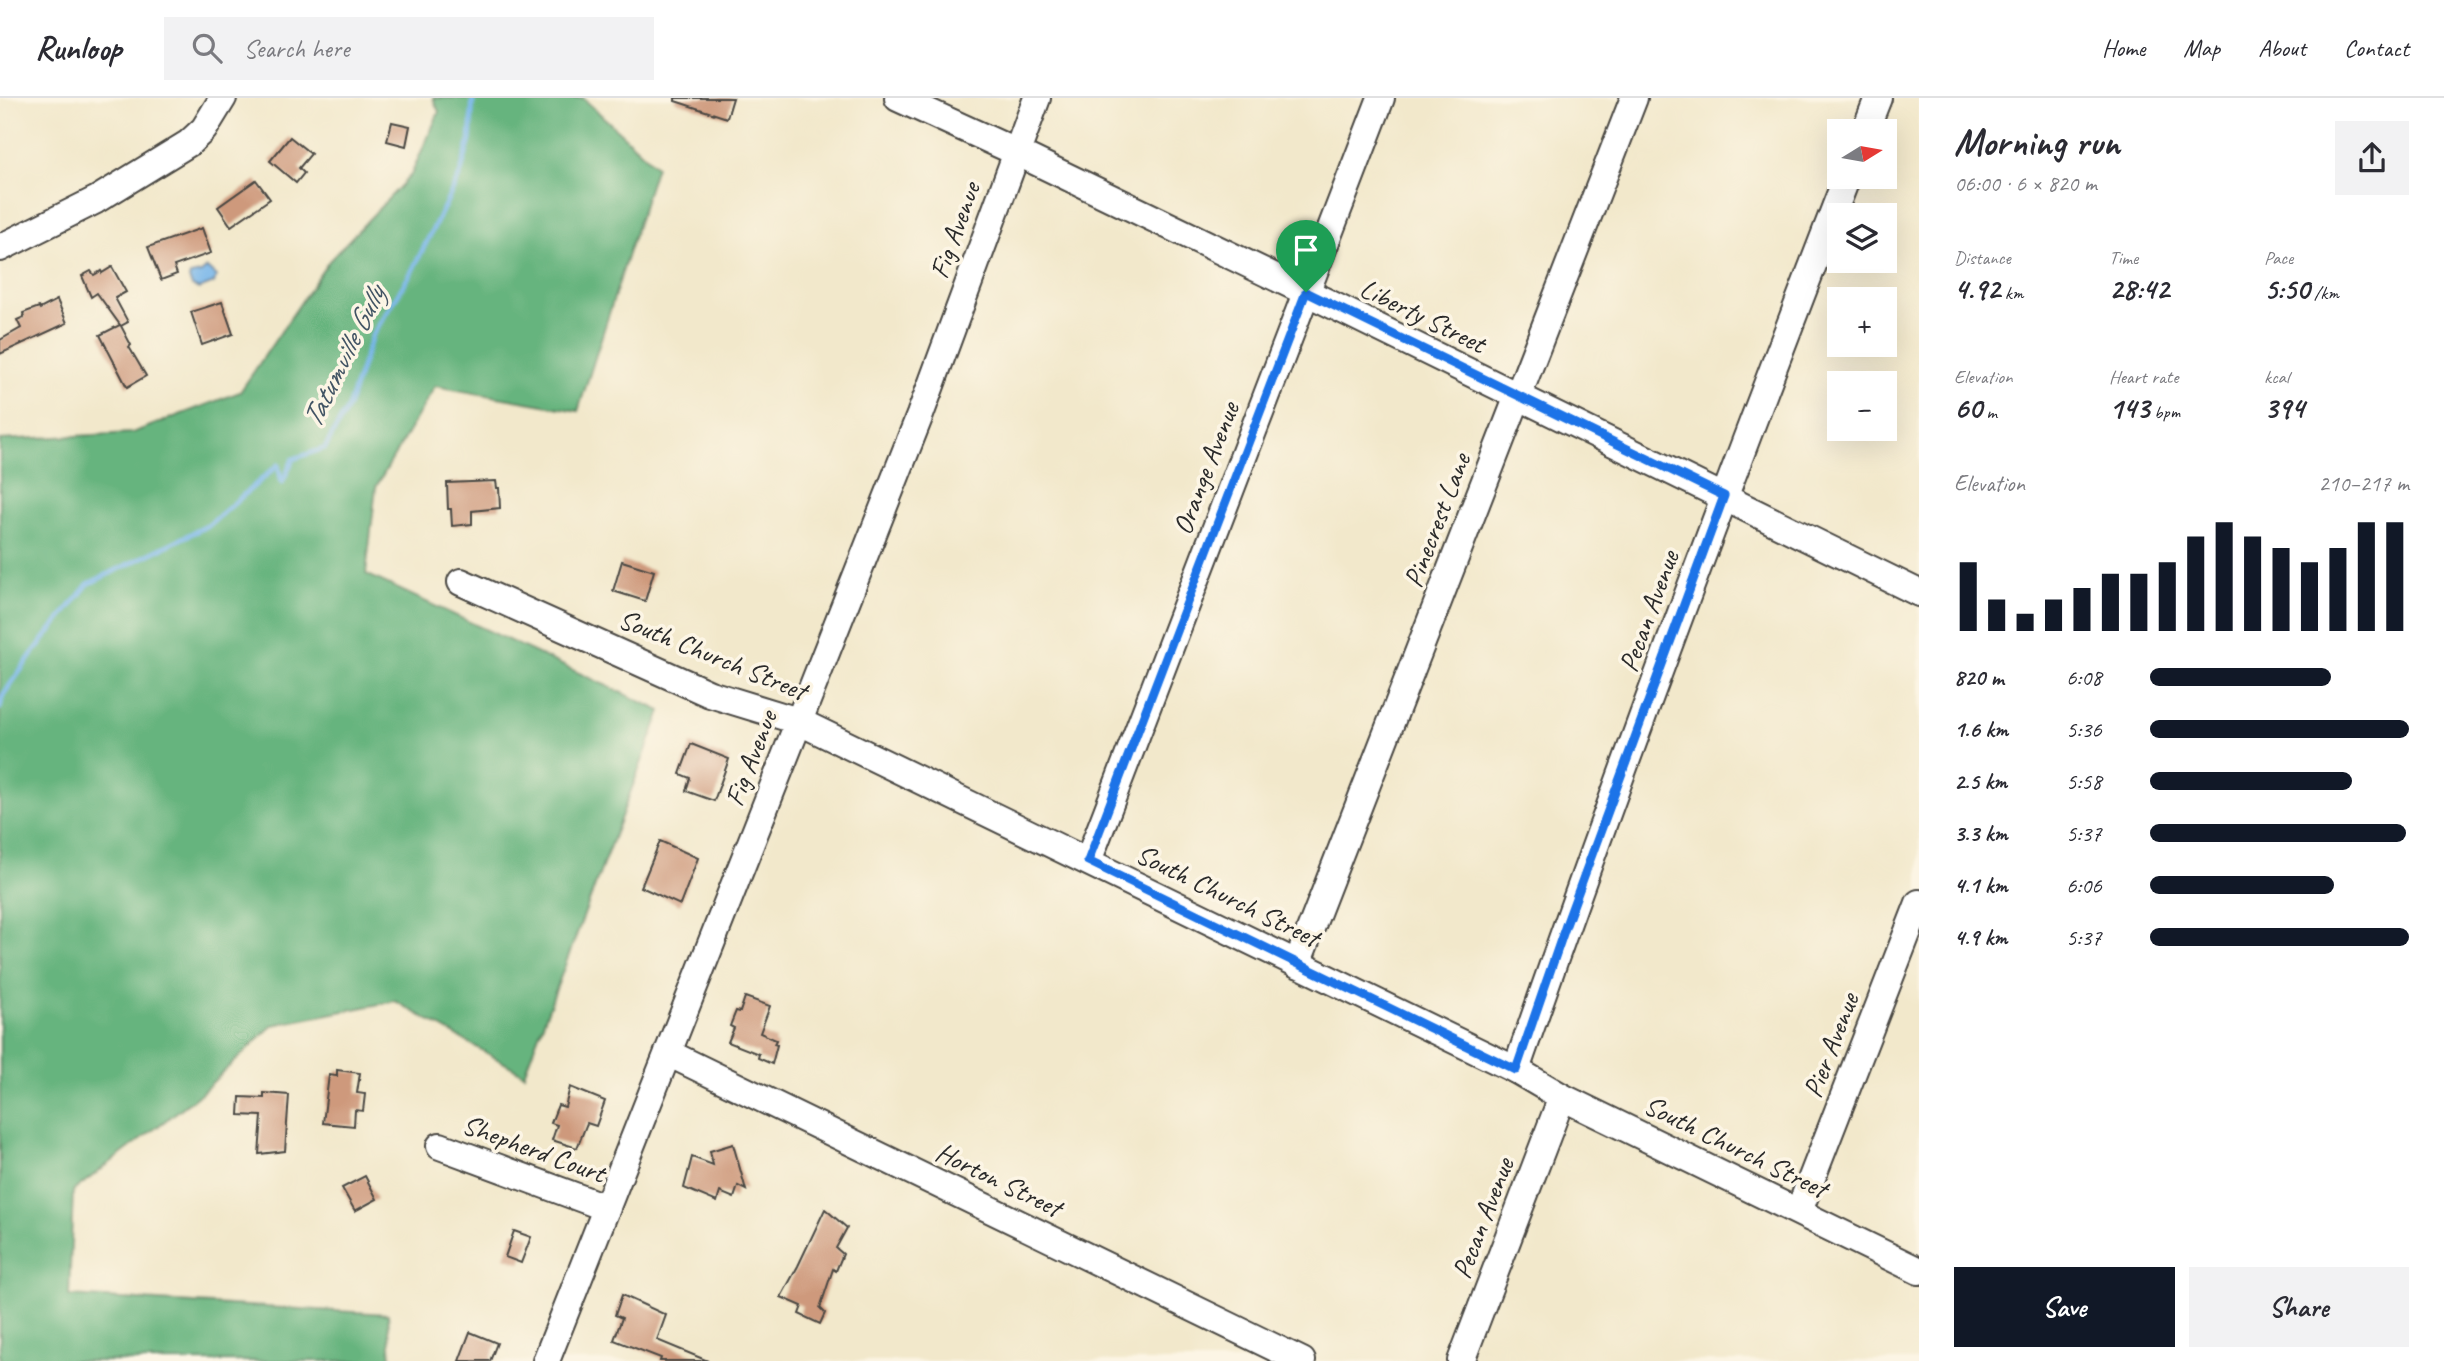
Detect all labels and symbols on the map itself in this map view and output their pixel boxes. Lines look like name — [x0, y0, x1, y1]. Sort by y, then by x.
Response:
north arrow — [1827, 119, 1897, 189]
street label: Fig Avenue — [921, 176, 989, 283]
pin — [1276, 220, 1336, 292]
street label: Liberty Street — [1355, 270, 1493, 362]
water label: Tatumville Gully — [293, 276, 396, 434]
street label: Orange Avenue — [1164, 395, 1247, 539]
street label: Pinecrest Lane — [1395, 446, 1479, 592]
street label: Pecan Avenue — [1610, 544, 1687, 676]
street label: South Church Street — [614, 601, 815, 709]
street label: Fig Avenue — [716, 704, 785, 811]
street label: South Church Street — [1131, 836, 1328, 956]
street label: Pier Avenue — [1795, 986, 1867, 1102]
street label: South Church Street — [1639, 1087, 1836, 1207]
street label: Shepherd Court — [458, 1106, 613, 1191]
street label: Horton Street — [930, 1134, 1071, 1226]
street label: Pecan Avenue — [1444, 1151, 1522, 1283]

